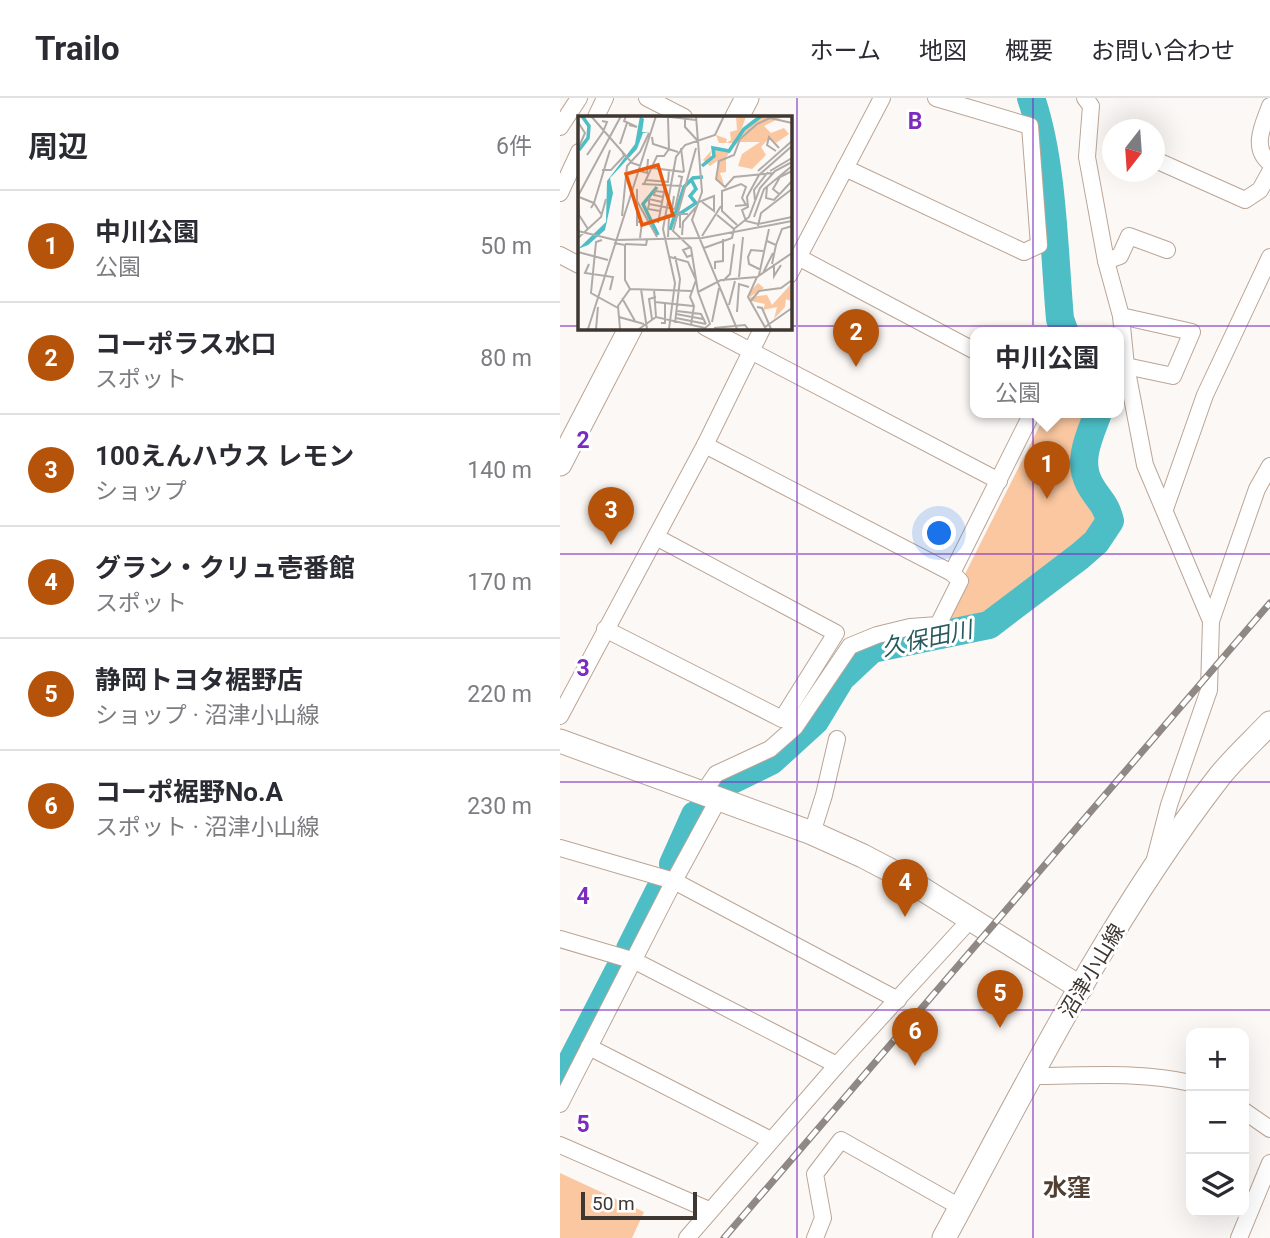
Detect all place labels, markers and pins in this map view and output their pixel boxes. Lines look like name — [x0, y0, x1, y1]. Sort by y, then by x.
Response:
pin: 2 — [833, 309, 879, 367]
pin: 1 — [1024, 441, 1070, 499]
pin: 3 — [588, 487, 634, 545]
pin: 4 — [882, 859, 928, 917]
pin: 5 — [977, 970, 1023, 1028]
pin: 6 — [892, 1008, 938, 1066]

